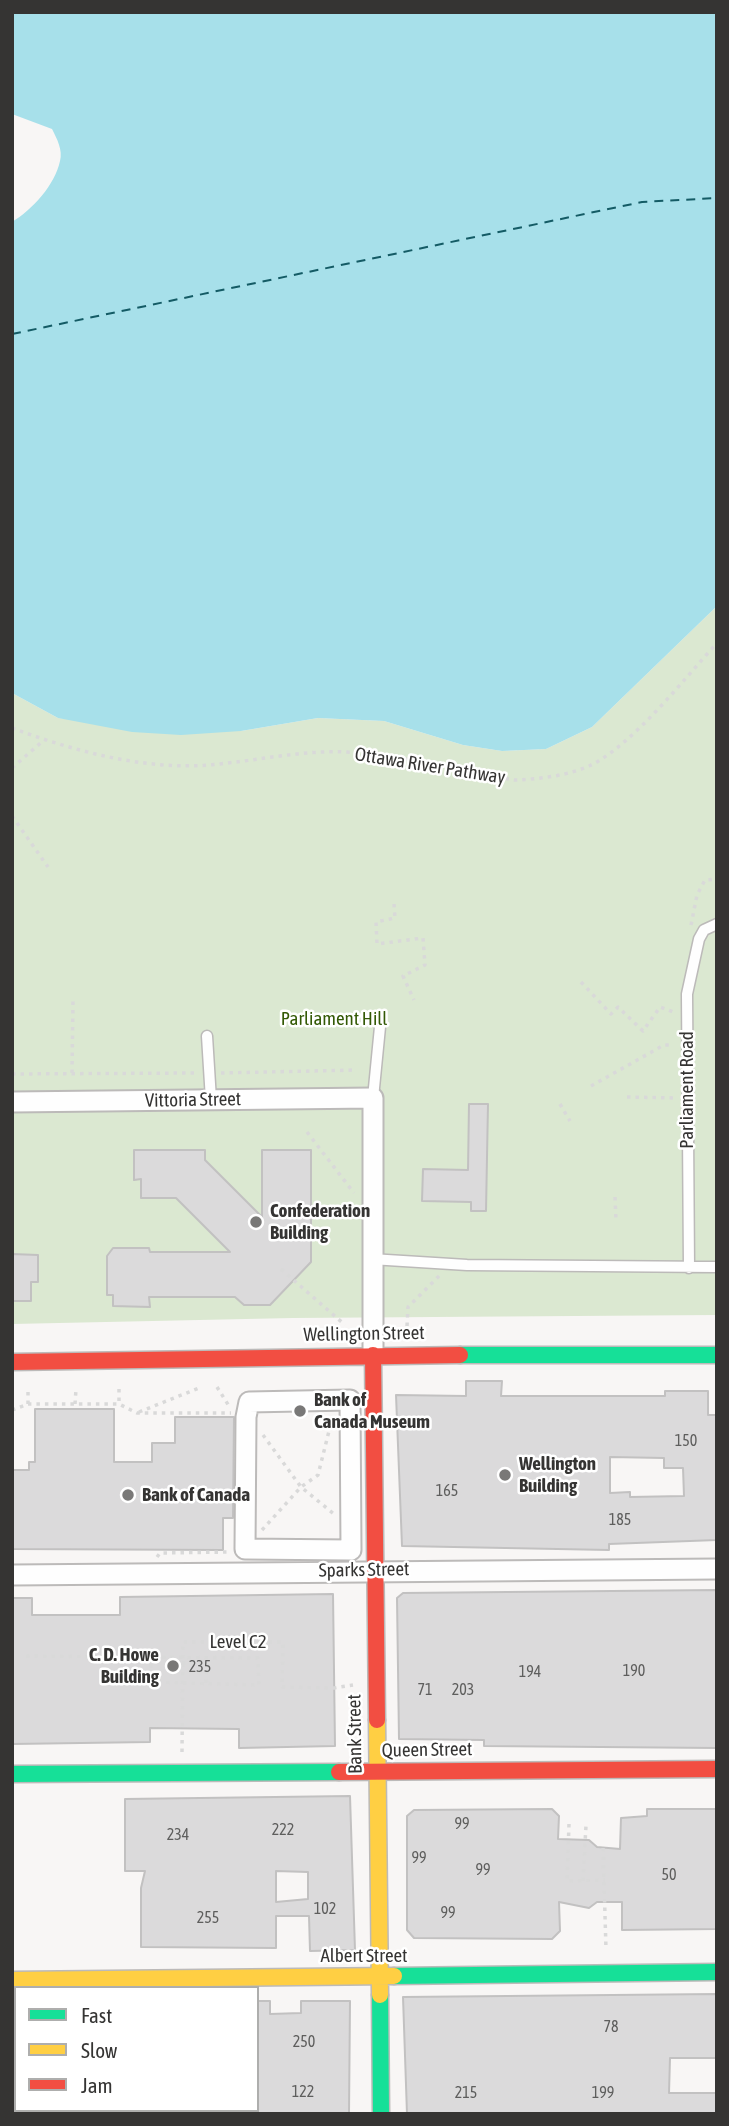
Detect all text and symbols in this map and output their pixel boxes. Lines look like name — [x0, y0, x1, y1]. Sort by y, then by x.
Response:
street label: Ottawa River Pathway — [353, 743, 507, 789]
park label: Parliament Hill — [281, 1008, 387, 1030]
street label: Parliament Road — [676, 1031, 698, 1149]
street label: Vittoria Street — [145, 1088, 241, 1112]
place label: Confederation Building — [270, 1200, 370, 1244]
marker: Confederation Building — [248, 1214, 264, 1230]
street label: Wellington Street — [303, 1322, 425, 1346]
place label: Bank of Canada Museum — [314, 1389, 430, 1433]
marker: Bank of Canada Museum — [292, 1403, 308, 1419]
house number: 150 — [675, 1431, 697, 1451]
place label: Wellington Building — [519, 1453, 596, 1497]
marker: Wellington Building — [497, 1467, 513, 1483]
house number: 165 — [436, 1481, 458, 1501]
place label: Bank of Canada — [142, 1484, 250, 1506]
marker: Bank of Canada — [120, 1487, 136, 1503]
house number: 185 — [609, 1510, 631, 1530]
street label: Sparks Street — [318, 1558, 410, 1582]
street label: Level C2 — [209, 1631, 267, 1653]
place label: C. D. Howe Building — [89, 1644, 159, 1688]
house number: 235 — [189, 1657, 211, 1677]
marker: C. D. Howe Building — [165, 1658, 181, 1674]
house number: 190 — [623, 1661, 645, 1681]
house number: 194 — [519, 1662, 541, 1682]
house number: 71 — [417, 1680, 433, 1700]
house number: 203 — [452, 1680, 474, 1700]
street label: Bank Street — [343, 1694, 367, 1774]
street label: Queen Street — [381, 1738, 473, 1762]
house number: 99 — [454, 1814, 470, 1834]
house number: 222 — [272, 1820, 294, 1840]
house number: 234 — [167, 1825, 189, 1845]
house number: 99 — [411, 1848, 427, 1868]
house number: 99 — [475, 1860, 491, 1880]
house number: 50 — [661, 1865, 677, 1885]
house number: 102 — [314, 1899, 336, 1919]
house number: 99 — [440, 1903, 456, 1923]
house number: 255 — [197, 1908, 219, 1928]
street label: Albert Street — [320, 1945, 408, 1967]
legend — [14, 1986, 259, 2112]
text: Fast — [81, 2003, 112, 2027]
house number: 78 — [603, 2017, 619, 2037]
house number: 250 — [293, 2032, 315, 2052]
text: Slow — [81, 2038, 117, 2062]
text: Jam — [81, 2073, 113, 2097]
house number: 122 — [292, 2082, 314, 2102]
house number: 215 — [455, 2083, 477, 2103]
house number: 199 — [592, 2083, 614, 2103]

